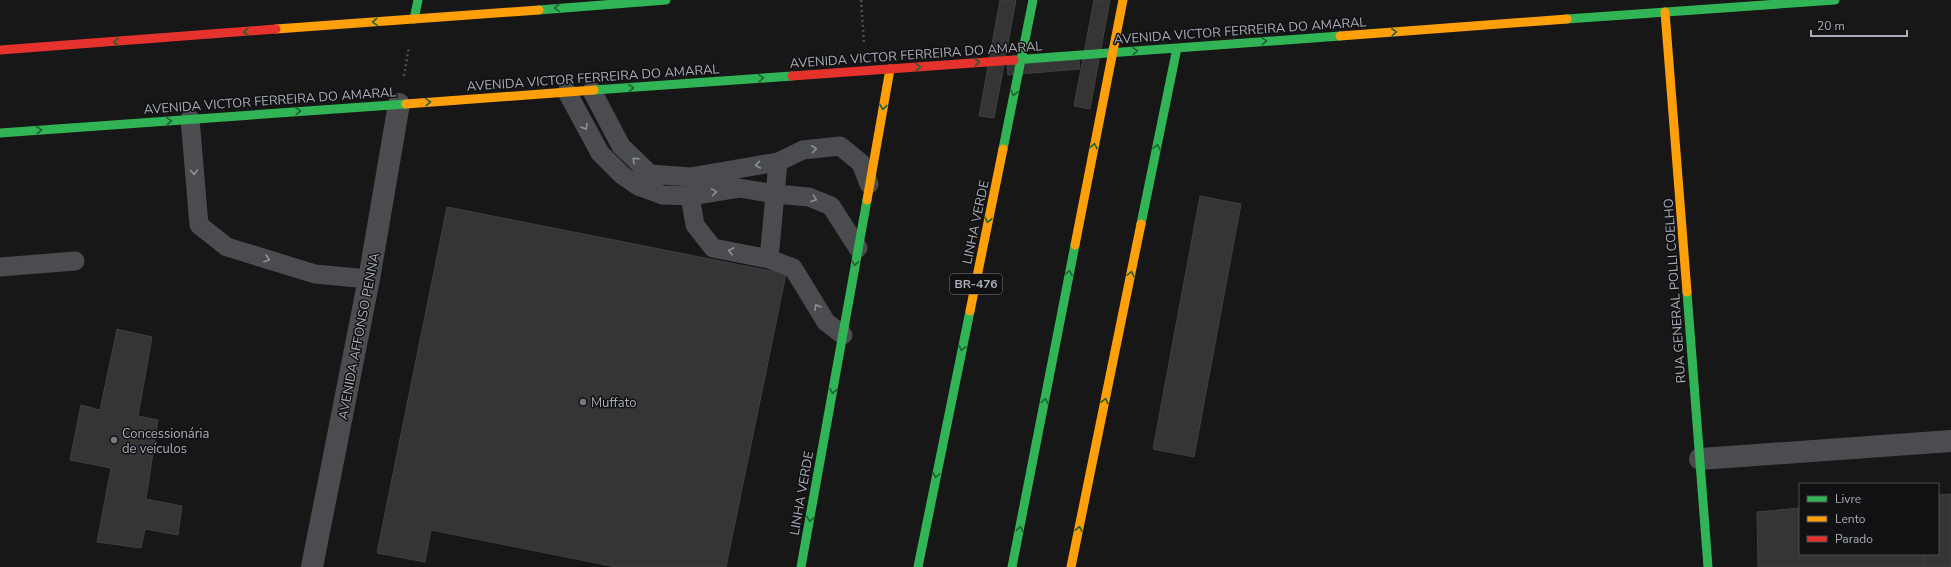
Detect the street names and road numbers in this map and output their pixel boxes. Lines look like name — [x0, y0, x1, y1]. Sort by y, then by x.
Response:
street label: AVENIDA VICTOR FERREIRA DO AMARAL — [1113, 13, 1367, 49]
street label: AVENIDA VICTOR FERREIRA DO AMARAL — [789, 37, 1043, 73]
street label: AVENIDA VICTOR FERREIRA DO AMARAL — [466, 60, 720, 96]
street label: AVENIDA VICTOR FERREIRA DO AMARAL — [143, 83, 397, 119]
street label: LINHA VERDE — [958, 179, 994, 266]
street label: RUA GENERAL POLLI COELHO — [1660, 198, 1690, 384]
street label: AVENIDA AFFONSO PENNA — [334, 251, 384, 421]
road number: BR-476 — [950, 274, 1002, 294]
street label: LINHA VERDE — [786, 450, 818, 537]

